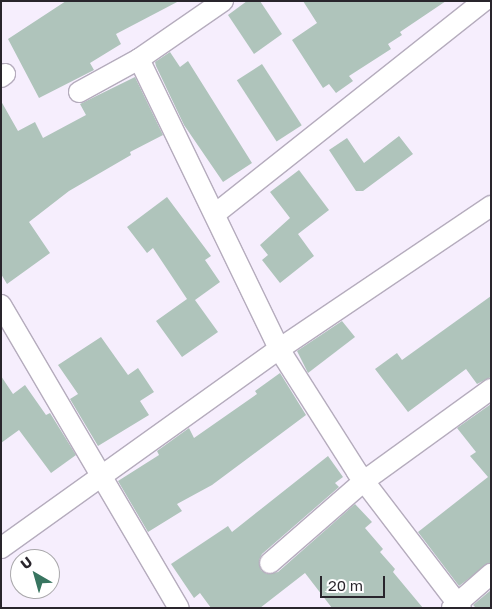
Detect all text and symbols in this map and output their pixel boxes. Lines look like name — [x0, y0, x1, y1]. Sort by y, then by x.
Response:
north arrow — [10, 549, 60, 599]
text: U — [17, 553, 35, 572]
scale bar — [322, 566, 387, 598]
text: 20 m — [328, 576, 363, 594]

